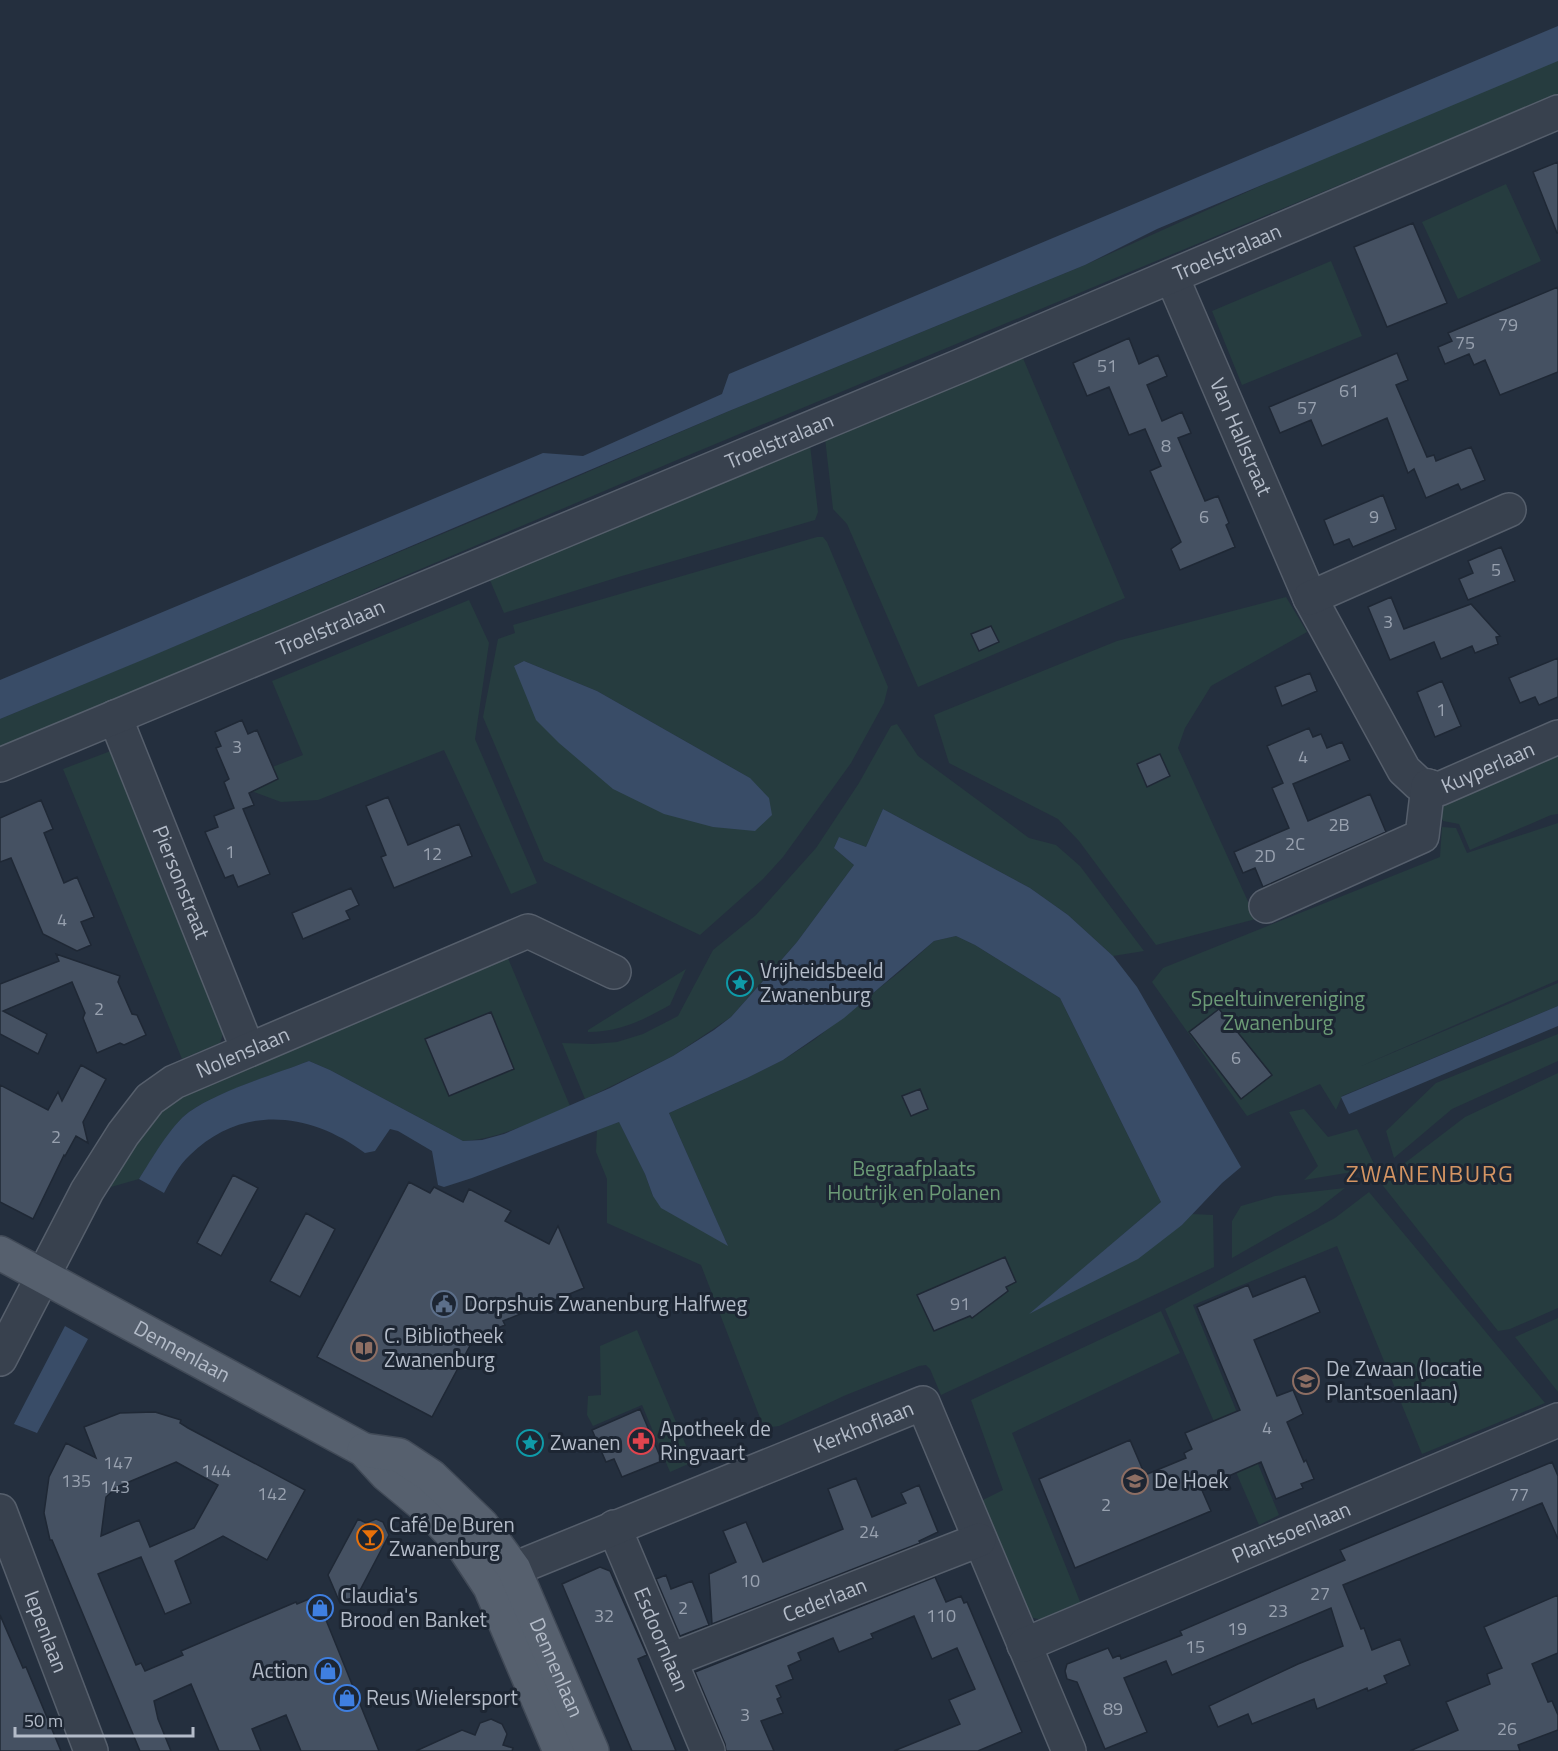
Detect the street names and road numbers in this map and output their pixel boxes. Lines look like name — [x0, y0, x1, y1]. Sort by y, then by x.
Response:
street label: Troelstralaan — [1168, 214, 1286, 289]
street label: Van Hallstraat — [1202, 373, 1281, 501]
street label: Troelstralaan — [720, 403, 838, 477]
street label: Troelstralaan — [271, 590, 389, 664]
street label: Kuyperlaan — [1436, 732, 1539, 801]
street label: Piersonstraat — [145, 820, 219, 944]
street label: Nolenslaan — [191, 1018, 294, 1086]
street label: Dennenlaan — [128, 1311, 237, 1390]
street label: Kerkhoflaan — [808, 1391, 918, 1461]
street label: Plantsoenlaan — [1226, 1492, 1355, 1571]
street label: Cederlaan — [778, 1568, 871, 1630]
street label: Esdoornlaan — [626, 1582, 698, 1696]
street label: Iepenlaan — [16, 1585, 77, 1677]
street label: Dennenlaan — [522, 1612, 593, 1722]

